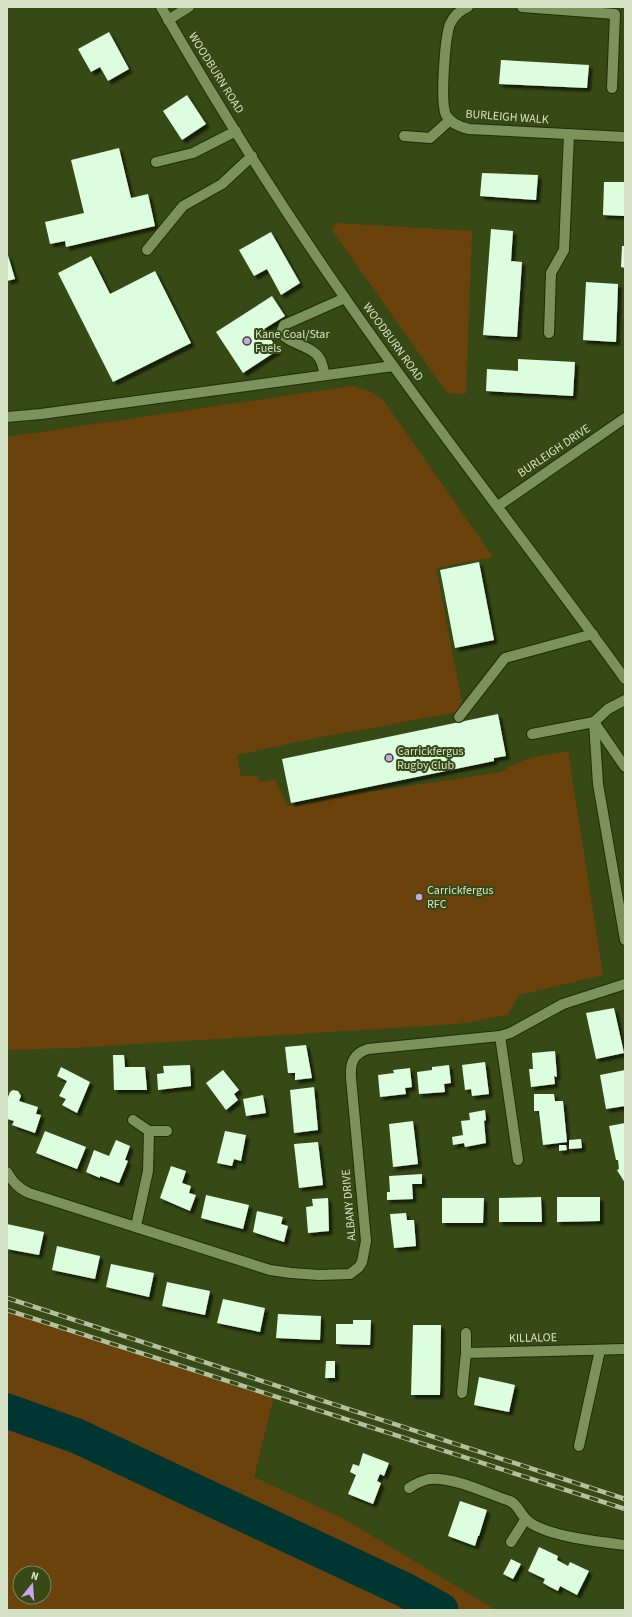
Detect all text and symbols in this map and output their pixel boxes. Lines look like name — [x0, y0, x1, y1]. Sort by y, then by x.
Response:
street label: WOODBURN ROAD — [184, 29, 248, 117]
street label: BURLEIGH WALK — [465, 106, 549, 128]
street label: WOODBURN ROAD — [359, 299, 427, 385]
place label: Kane Coal/Star Fuels — [255, 326, 330, 357]
marker: Kane Coal/Star Fuels — [242, 336, 252, 346]
street label: BURLEIGH DRIVE — [514, 420, 594, 482]
place label: Carrickfergus Rugby Club — [397, 743, 464, 774]
marker: Carrickfergus Rugby Club — [384, 753, 394, 763]
place label: Carrickfergus RFC — [427, 882, 494, 913]
marker: Carrickfergus RFC — [414, 892, 424, 902]
street label: ALBANY DRIVE — [337, 1169, 361, 1241]
street label: KILLALOE — [509, 1329, 557, 1347]
north arrow — [12, 1565, 52, 1605]
text: N — [29, 1568, 40, 1584]

